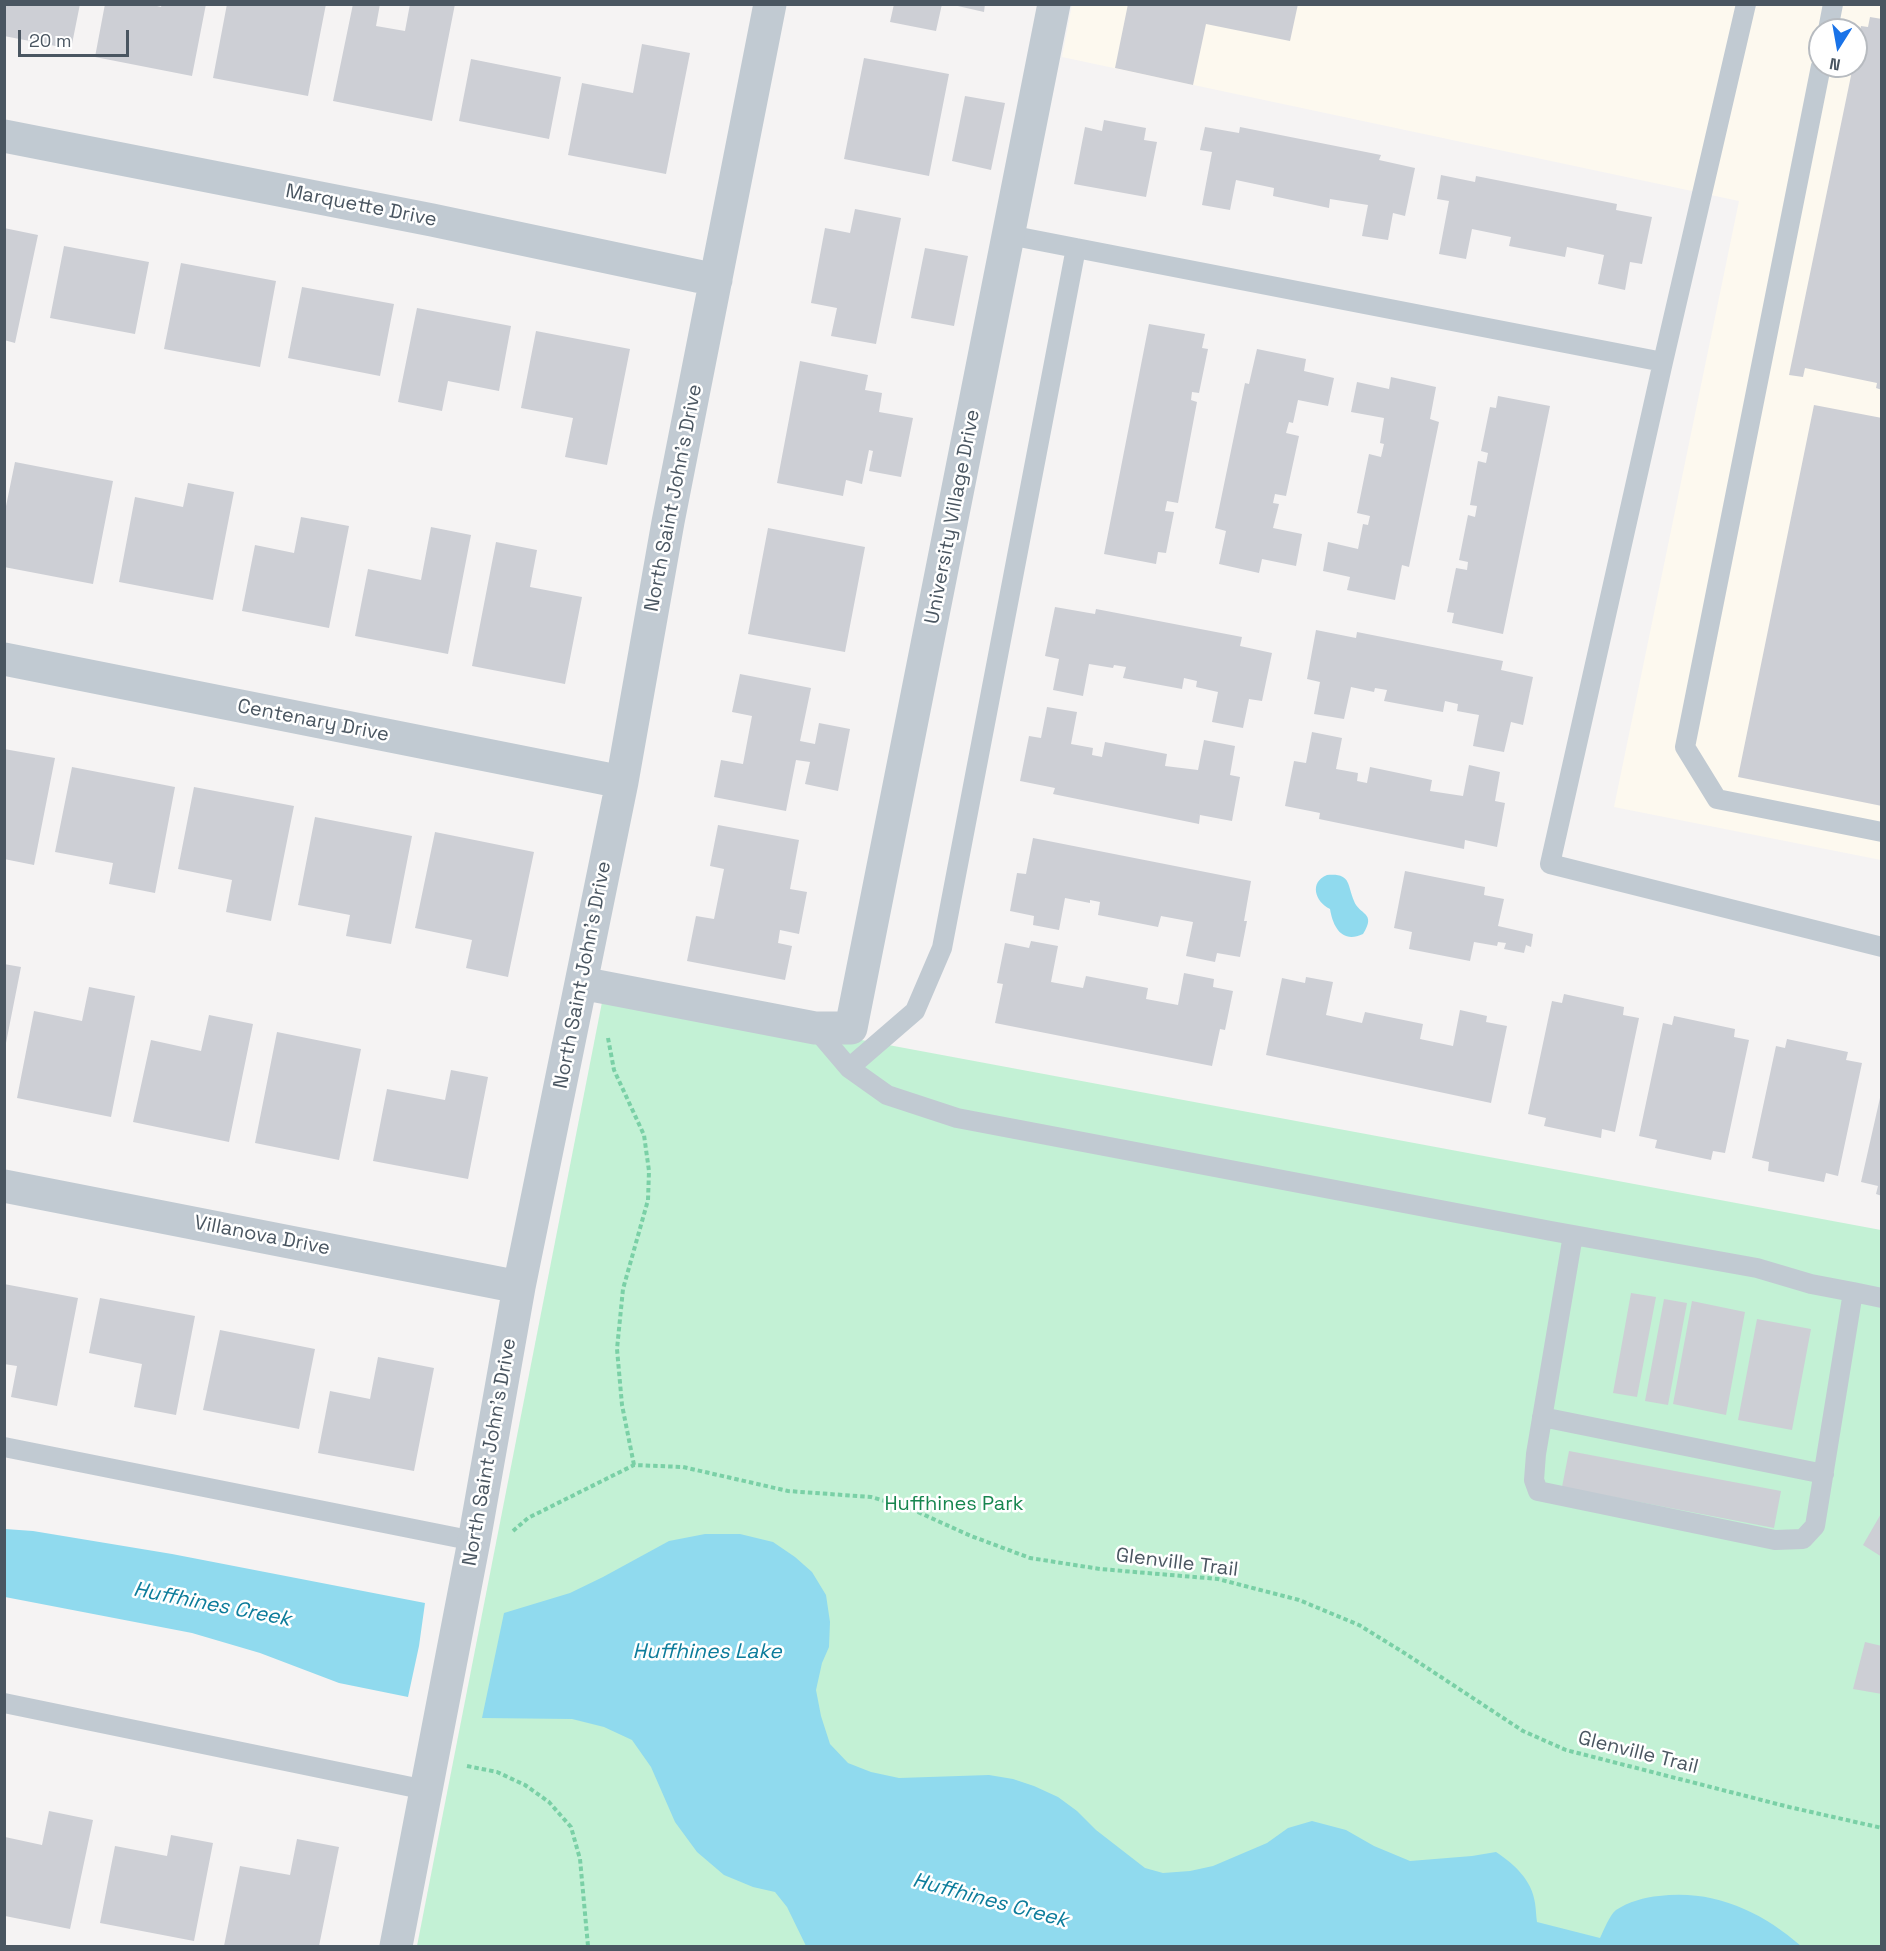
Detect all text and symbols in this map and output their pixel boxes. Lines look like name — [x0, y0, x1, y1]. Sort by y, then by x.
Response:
scale bar — [21, 18, 132, 56]
north arrow — [1808, 18, 1868, 78]
text: 20 m — [29, 29, 72, 52]
text: N — [1828, 53, 1842, 76]
street label: Marquette Drive — [283, 180, 439, 232]
street label: North Saint John's Drive — [640, 382, 708, 614]
street label: University Village Drive — [920, 408, 986, 626]
street label: Centenary Drive — [235, 695, 391, 747]
street label: North Saint John's Drive — [549, 859, 617, 1091]
street label: Villanova Drive — [192, 1211, 332, 1261]
street label: North Saint John's Drive — [458, 1336, 522, 1568]
park label: Huffhines Park — [884, 1493, 1024, 1517]
street label: Glenville Trail — [1114, 1544, 1240, 1582]
water label: Huffhines Creek — [131, 1577, 293, 1633]
water label: Huffhines Lake — [632, 1639, 782, 1665]
street label: Glenville Trail — [1575, 1726, 1701, 1780]
water label: Huffhines Creek — [910, 1868, 1070, 1934]

